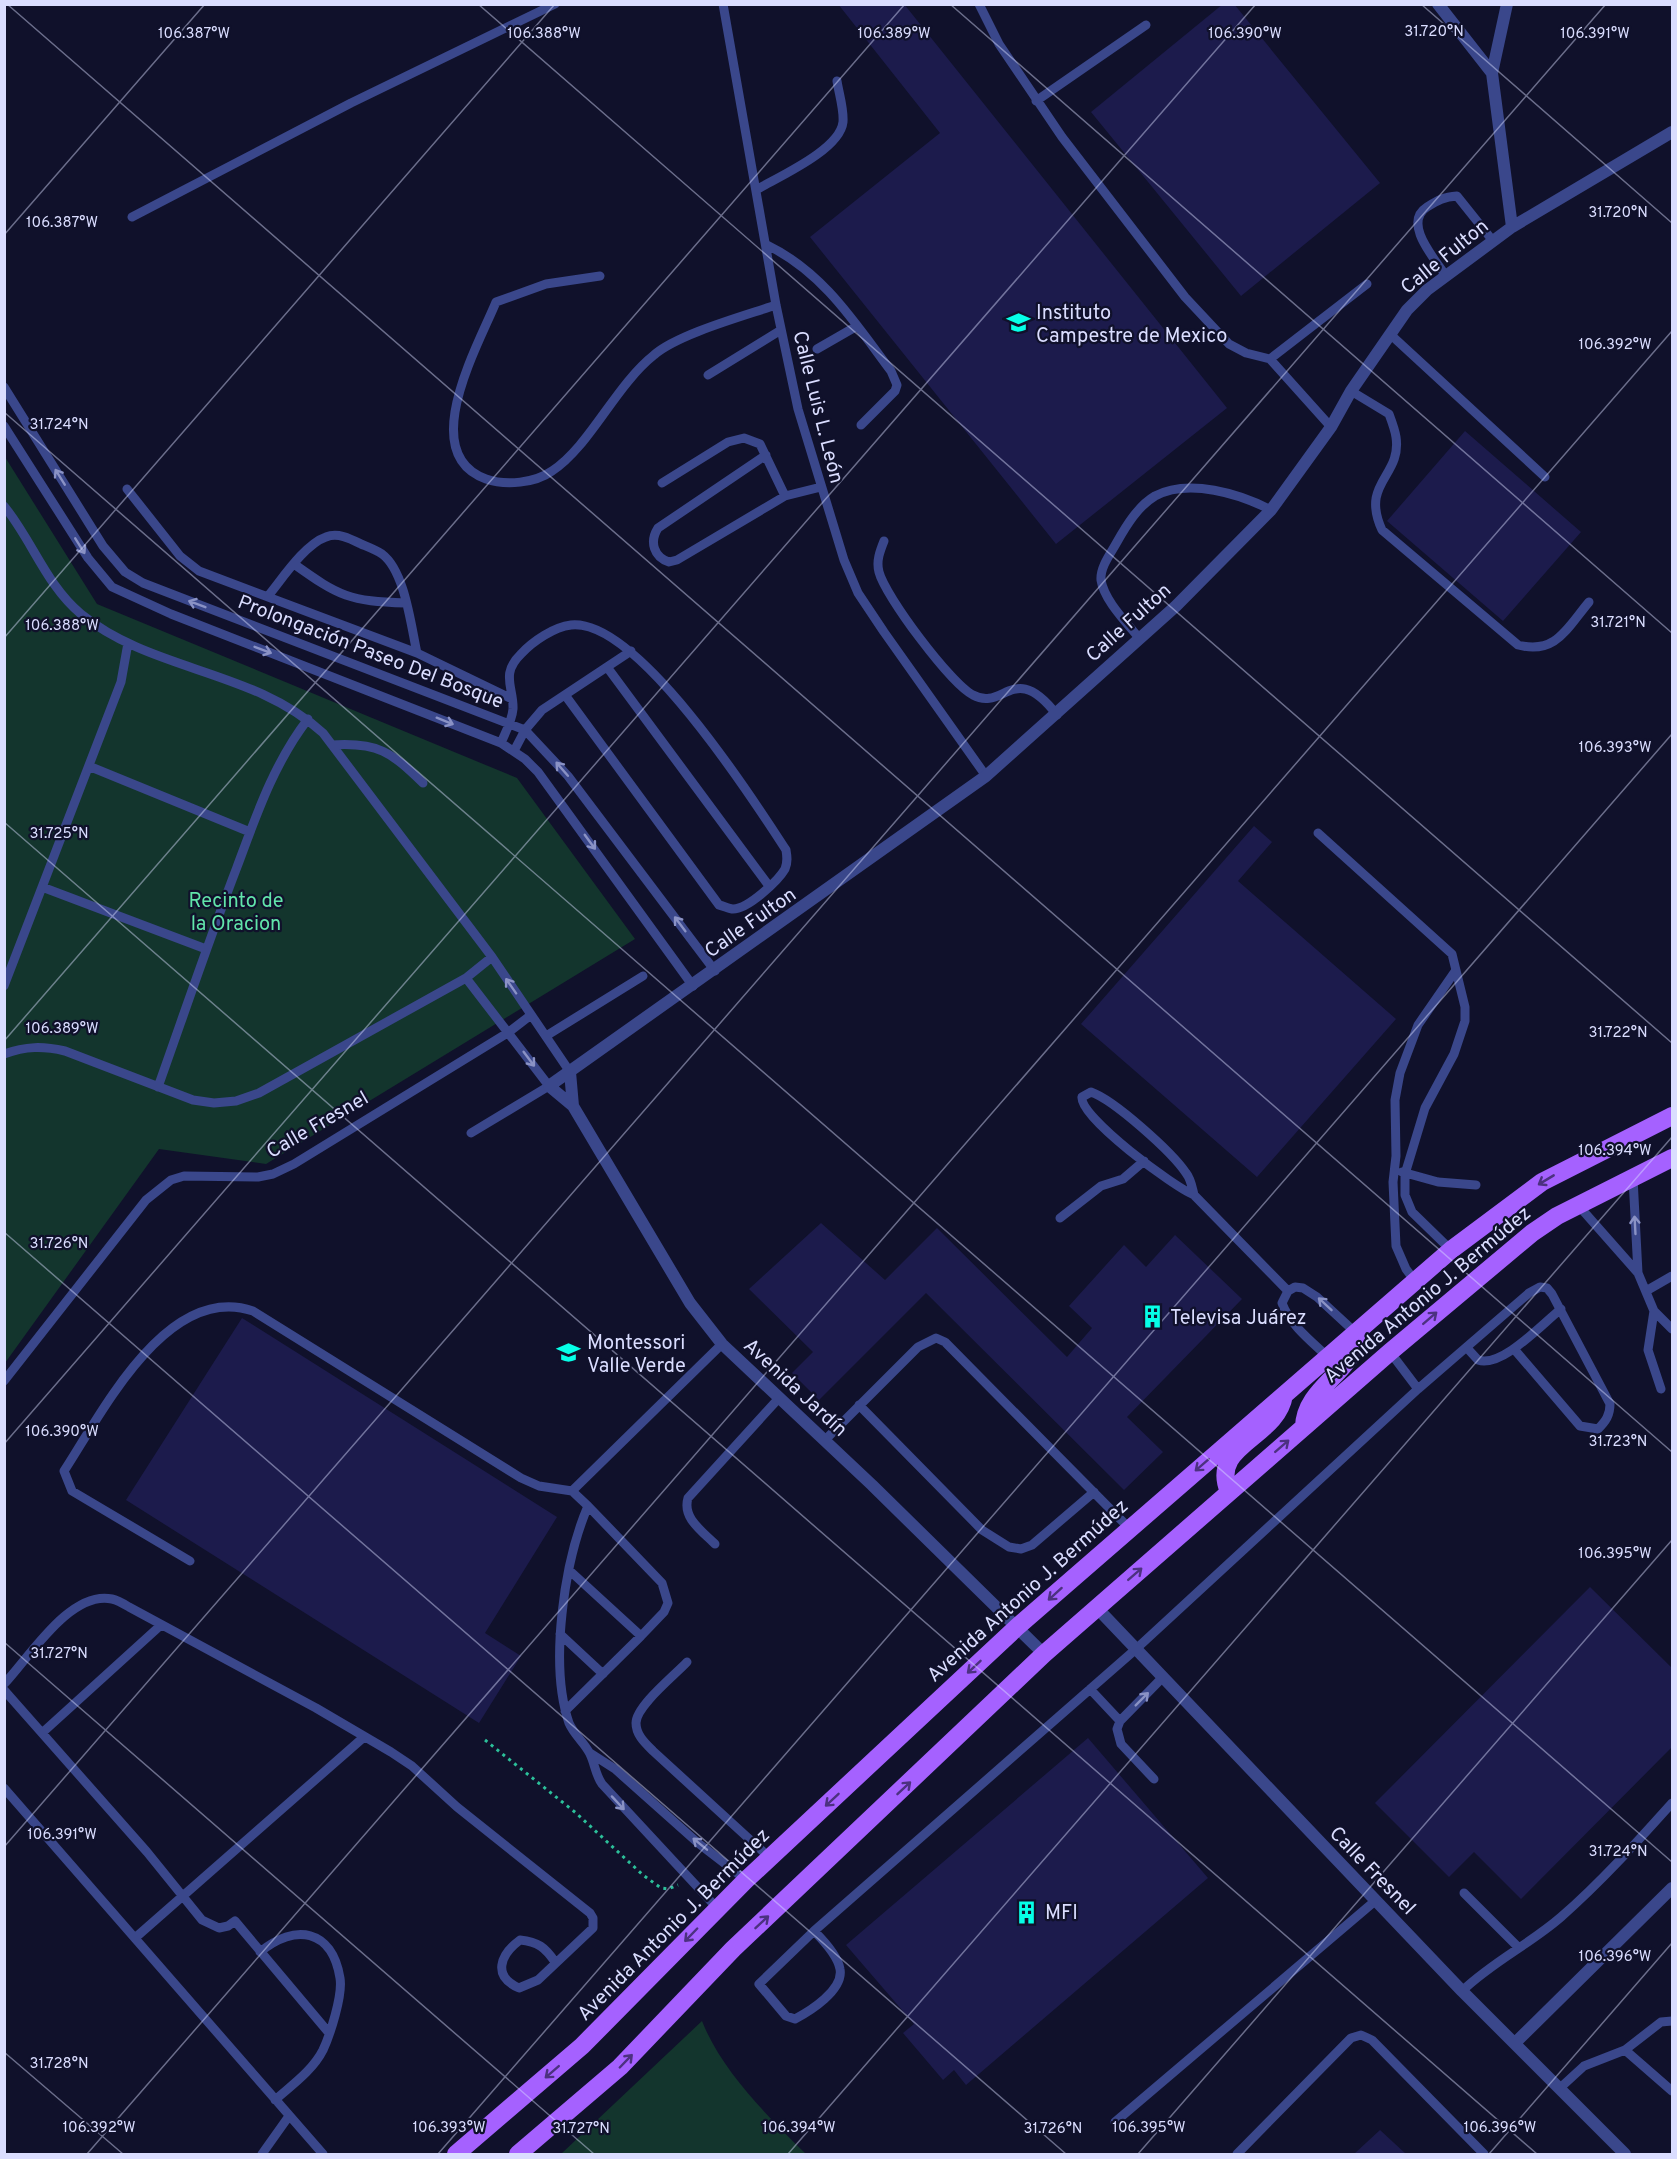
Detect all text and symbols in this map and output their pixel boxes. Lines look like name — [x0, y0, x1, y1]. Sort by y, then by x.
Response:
text: 31.720°N — [1404, 23, 1464, 42]
text: 106.387°W — [158, 25, 230, 44]
text: 106.388°W — [507, 25, 581, 44]
text: 106.389°W — [857, 25, 931, 44]
text: 106.390°W — [1208, 25, 1282, 44]
text: 106.391°W — [1560, 25, 1630, 44]
text: 31.720°N — [1588, 204, 1648, 223]
text: 106.387°W — [26, 214, 98, 233]
street label: Calle Fulton — [1396, 214, 1495, 301]
place label: Instituto Campestre de Mexico — [1036, 301, 1228, 350]
school or university icon: Instituto Campestre de Mexico — [1005, 310, 1031, 336]
street label: Calle Luis L. León — [786, 329, 849, 486]
text: 106.392°W — [1578, 336, 1652, 355]
text: 31.724°N — [29, 416, 89, 435]
one-way arrow — [53, 468, 66, 485]
one-way arrow — [75, 537, 87, 554]
street label: Calle Fulton — [1081, 578, 1177, 669]
street label: Prolongación Paseo Del Bosque — [234, 590, 507, 716]
one-way arrow — [188, 598, 207, 609]
text: 31.721°N — [1590, 614, 1646, 633]
text: 106.388°W — [25, 617, 99, 636]
one-way arrow — [254, 645, 272, 656]
one-way arrow — [435, 716, 454, 727]
text: 106.393°W — [1578, 739, 1652, 758]
one-way arrow — [555, 762, 569, 777]
text: 31.725°N — [29, 825, 89, 844]
one-way arrow — [584, 834, 596, 850]
street label: Calle Fulton — [700, 883, 802, 965]
park label: Recinto de la Oracion — [188, 889, 284, 938]
one-way arrow — [674, 916, 687, 932]
one-way arrow — [505, 978, 517, 994]
text: 106.389°W — [25, 1020, 99, 1039]
text: 31.722°N — [1588, 1024, 1648, 1043]
one-way arrow — [523, 1051, 535, 1067]
street label: Calle Fresnel — [262, 1086, 374, 1165]
text: 106.394°W — [1578, 1142, 1652, 1161]
one-way arrow — [1538, 1175, 1555, 1187]
street label: Avenida Antonio J. Bermúdez — [1319, 1201, 1537, 1390]
one-way arrow — [1630, 1216, 1641, 1236]
text: 31.726°N — [30, 1235, 88, 1254]
one-way arrow — [1317, 1297, 1332, 1311]
building icon: Televisa Juárez — [1139, 1304, 1165, 1330]
place label: Televisa Juárez — [1170, 1306, 1307, 1332]
one-way arrow — [1422, 1311, 1437, 1325]
place label: Montessori Valle Verde — [587, 1331, 686, 1380]
street label: Avenida Jardín — [737, 1334, 852, 1443]
school or university icon: Montessori Valle Verde — [556, 1340, 582, 1366]
text: 106.390°W — [25, 1423, 99, 1442]
text: 31.723°N — [1589, 1433, 1647, 1452]
one-way arrow — [1274, 1439, 1289, 1453]
one-way arrow — [1194, 1458, 1209, 1472]
street label: Avenida Antonio J. Bermúdez — [922, 1494, 1135, 1689]
text: 106.395°W — [1578, 1545, 1652, 1564]
one-way arrow — [1127, 1567, 1142, 1581]
one-way arrow — [1048, 1587, 1063, 1601]
text: 31.727°N — [30, 1645, 88, 1664]
one-way arrow — [967, 1660, 982, 1674]
one-way arrow — [1135, 1692, 1149, 1707]
one-way arrow — [896, 1781, 911, 1795]
one-way arrow — [824, 1793, 839, 1807]
one-way arrow — [611, 1795, 625, 1810]
street label: Calle Fresnel — [1323, 1821, 1420, 1921]
street label: Avenida Antonio J. Bermúdez — [572, 1823, 776, 2027]
text: 106.391°W — [27, 1826, 97, 1845]
one-way arrow — [693, 1837, 708, 1851]
text: 31.724°N — [1588, 1843, 1648, 1862]
building icon: MFI — [1014, 1899, 1040, 1925]
place label: MFI — [1045, 1901, 1078, 1927]
one-way arrow — [754, 1915, 769, 1929]
one-way arrow — [683, 1927, 698, 1942]
text: 106.396°W — [1579, 1948, 1651, 1967]
one-way arrow — [618, 2054, 633, 2069]
text: 31.728°N — [29, 2055, 89, 2074]
one-way arrow — [545, 2065, 560, 2079]
text: 106.392°W — [62, 2119, 136, 2138]
text: 106.393°W — [412, 2119, 486, 2138]
text: 106.394°W — [762, 2119, 836, 2138]
text: 106.395°W — [1112, 2119, 1186, 2138]
text: 106.396°W — [1464, 2119, 1536, 2138]
text: 31.727°N — [552, 2120, 610, 2139]
text: 31.726°N — [1024, 2120, 1082, 2139]

